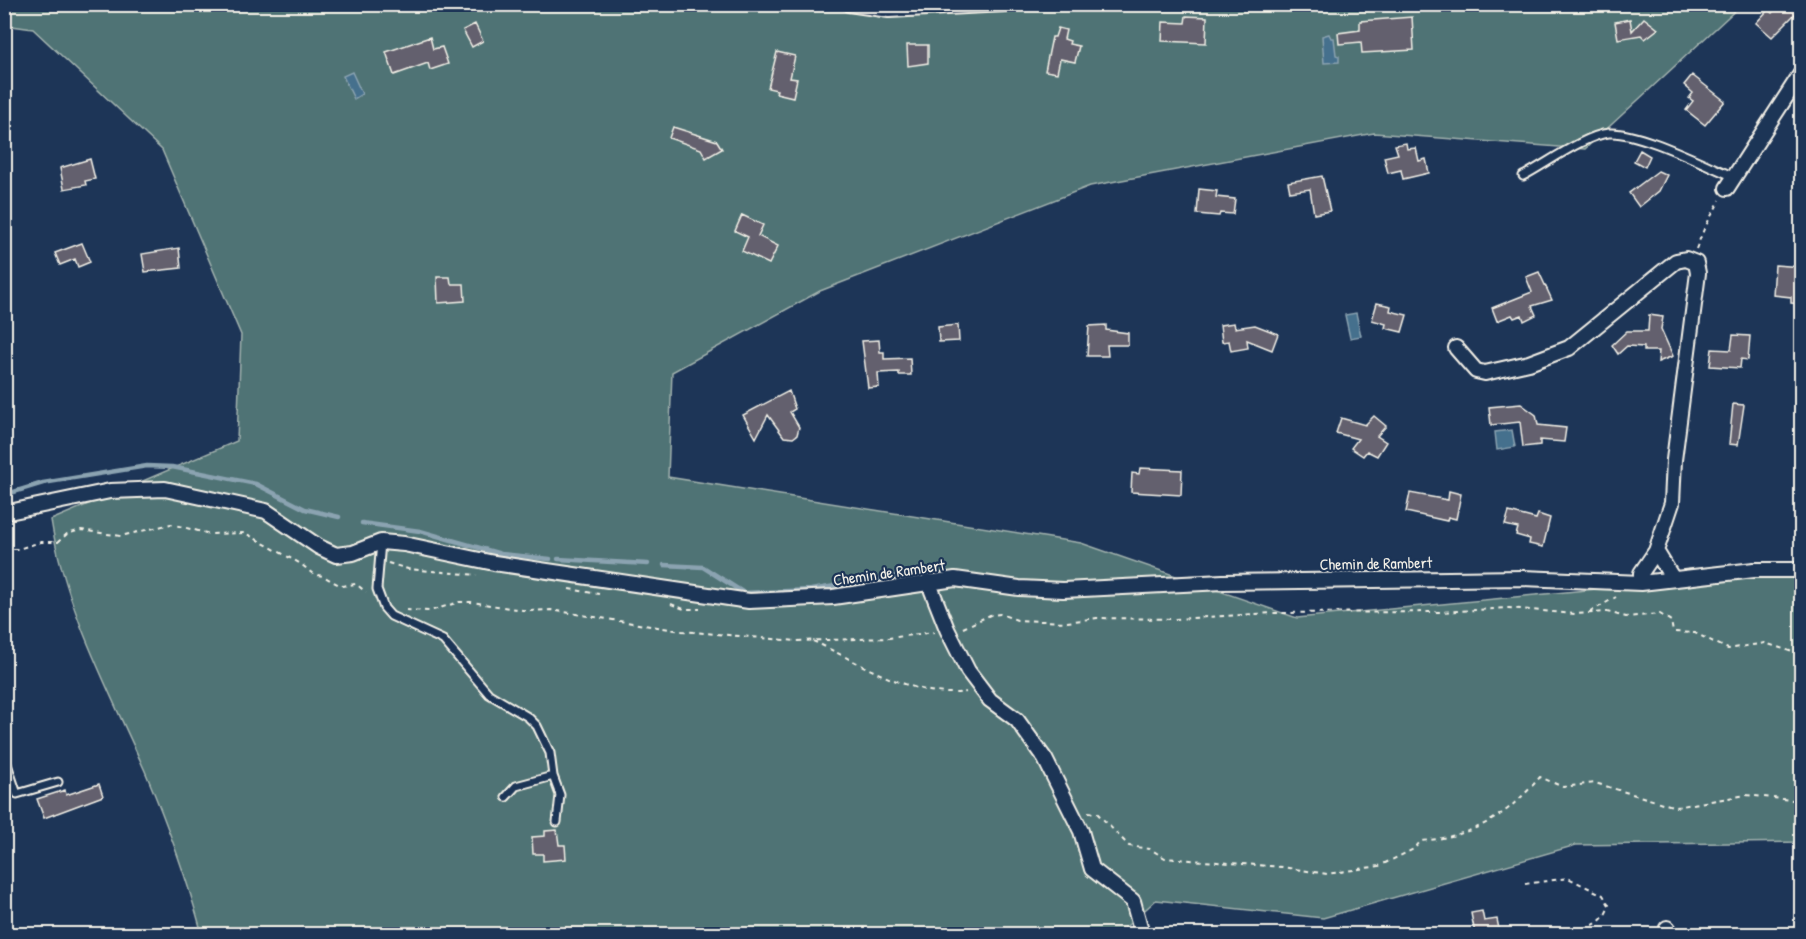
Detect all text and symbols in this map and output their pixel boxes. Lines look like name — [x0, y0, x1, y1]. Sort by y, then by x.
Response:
street label: Chemin de Rambert — [1320, 551, 1433, 575]
street label: Chemin de Rambert — [832, 553, 947, 591]

